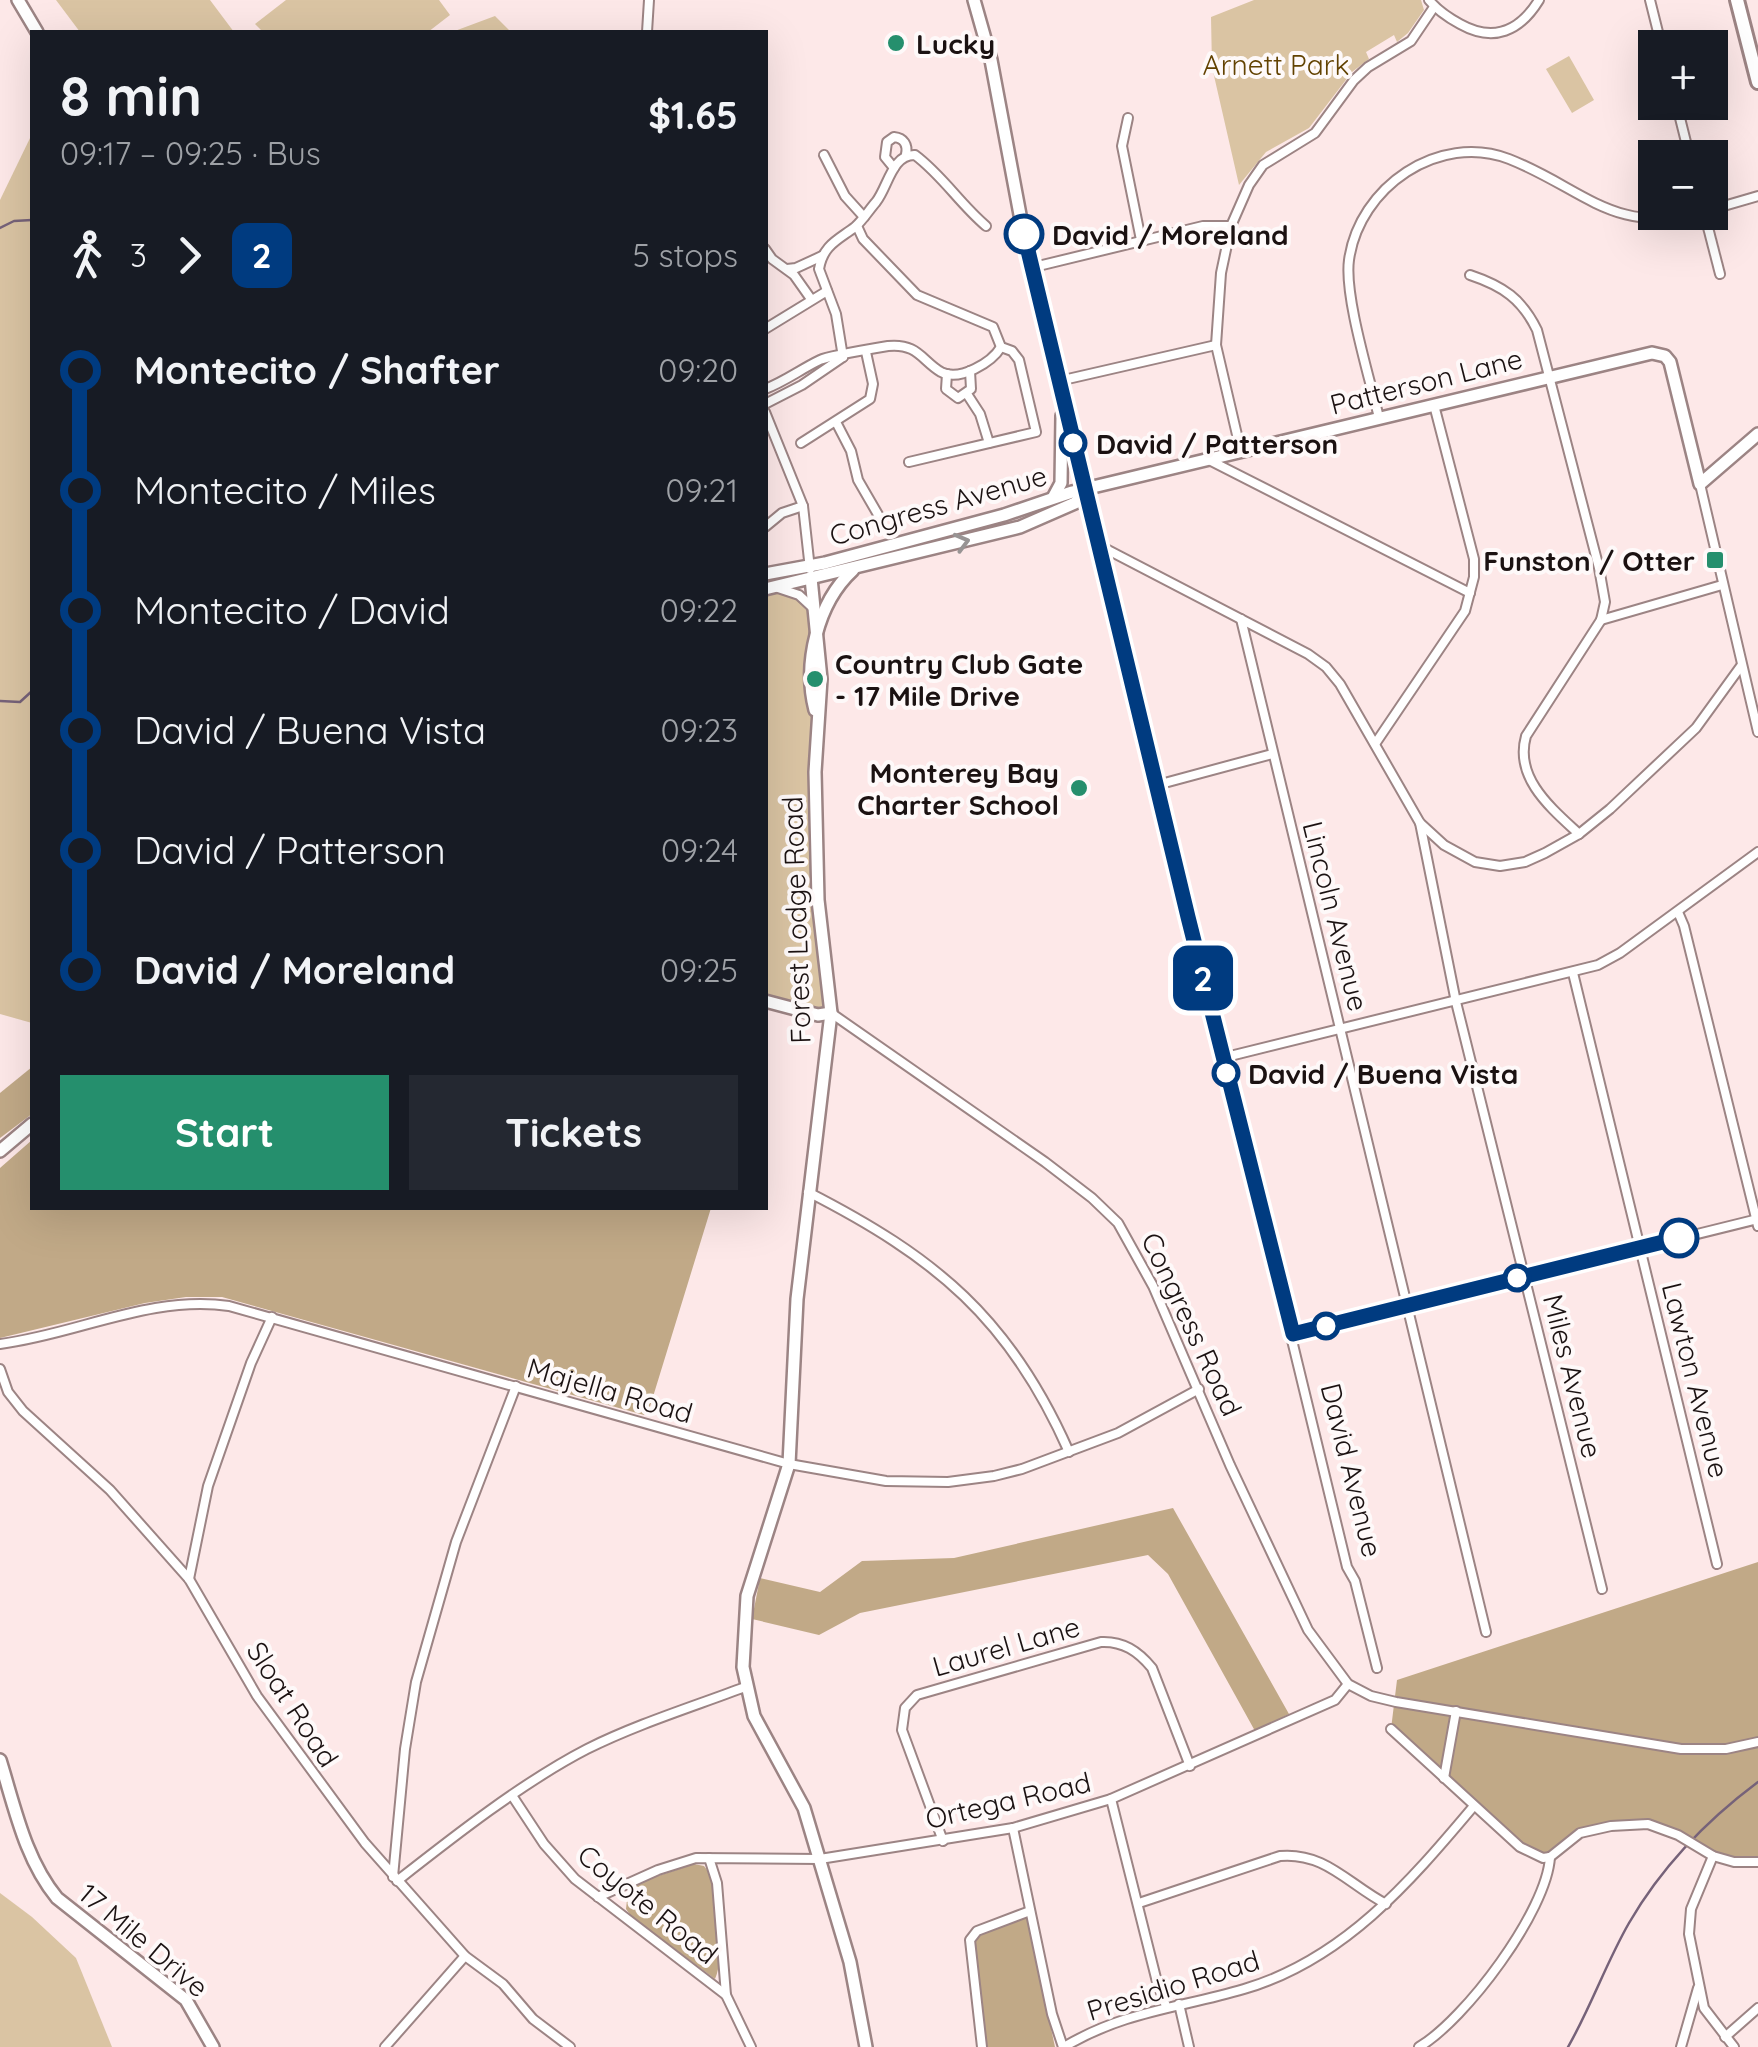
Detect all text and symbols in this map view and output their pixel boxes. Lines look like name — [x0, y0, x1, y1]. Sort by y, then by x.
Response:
place label: Lucky — [916, 26, 995, 61]
map controls — [1638, 30, 1728, 230]
button: + — [1638, 30, 1728, 120]
marker: Lucky — [885, 32, 907, 54]
park label: Arnett Park — [1203, 47, 1349, 82]
text: 8 min — [60, 61, 202, 130]
text: $1.65 — [648, 91, 738, 139]
text: 09:17 – 09:25 · Bus — [60, 133, 321, 173]
button: − — [1638, 140, 1728, 230]
marker: David / Moreland — [1005, 215, 1043, 253]
place label: David / Moreland — [1052, 217, 1289, 252]
icon: walk — [60, 228, 115, 283]
icon: forward — [162, 228, 217, 283]
text: 2 — [252, 233, 272, 277]
text: 3 — [130, 235, 147, 275]
text: 5 stops — [632, 235, 738, 275]
street label: Patterson Lane — [1326, 340, 1526, 422]
text: Montecito / Shafter — [134, 346, 500, 394]
text: 09:20 — [658, 350, 738, 390]
place label: David / Patterson — [1096, 426, 1338, 461]
marker: David / Patterson — [1060, 430, 1086, 456]
street label: Congress Avenue — [825, 457, 1051, 553]
text: Montecito / Miles — [134, 466, 436, 514]
text: 09:21 — [666, 470, 738, 510]
one-way arrow — [953, 532, 970, 553]
place label: Funston / Otter — [1483, 543, 1695, 578]
marker: Funston / Otter — [1704, 549, 1726, 571]
text: Montecito / David — [134, 586, 450, 634]
text: 09:22 — [660, 590, 738, 630]
place label: Country Club Gate - 17 Mile Drive — [835, 646, 1083, 713]
marker: Country Club Gate - 17 Mile Drive — [804, 668, 826, 690]
text: David / Buena Vista — [134, 706, 486, 754]
text: 09:23 — [661, 710, 738, 750]
place label: Monterey Bay Charter School — [857, 755, 1059, 822]
marker: Monterey Bay Charter School — [1068, 777, 1090, 799]
street label: Forest Lodge Road — [774, 796, 818, 1044]
street label: Lincoln Avenue — [1295, 817, 1377, 1015]
text: David / Patterson — [134, 826, 446, 874]
text: 09:24 — [661, 830, 738, 870]
text: David / Moreland — [134, 946, 455, 994]
line badge: 2 — [1170, 946, 1236, 1010]
text: 09:25 — [660, 950, 738, 990]
text: 2 — [1193, 956, 1213, 1000]
place label: David / Buena Vista — [1248, 1056, 1518, 1091]
marker: David / Buena Vista — [1213, 1060, 1239, 1086]
button: Start — [60, 1075, 389, 1190]
button: Tickets — [409, 1075, 738, 1190]
unlabelled marker — [1660, 1219, 1698, 1257]
street label: Congress Road — [1134, 1227, 1250, 1421]
unlabelled marker — [1504, 1265, 1530, 1291]
street label: Lawton Avenue — [1655, 1279, 1737, 1481]
street label: Miles Avenue — [1536, 1290, 1610, 1462]
unlabelled marker — [1313, 1313, 1339, 1339]
street label: Majella Road — [523, 1350, 697, 1430]
street label: David Avenue — [1313, 1379, 1391, 1561]
street label: Laurel Lane — [928, 1608, 1084, 1684]
street label: Sloat Road — [240, 1635, 346, 1773]
street label: Ortega Road — [922, 1764, 1094, 1836]
street label: Coyote Road — [571, 1837, 725, 1971]
street label: 17 Mile Drive — [72, 1876, 216, 2004]
street label: Presidio Road — [1082, 1942, 1264, 2028]

